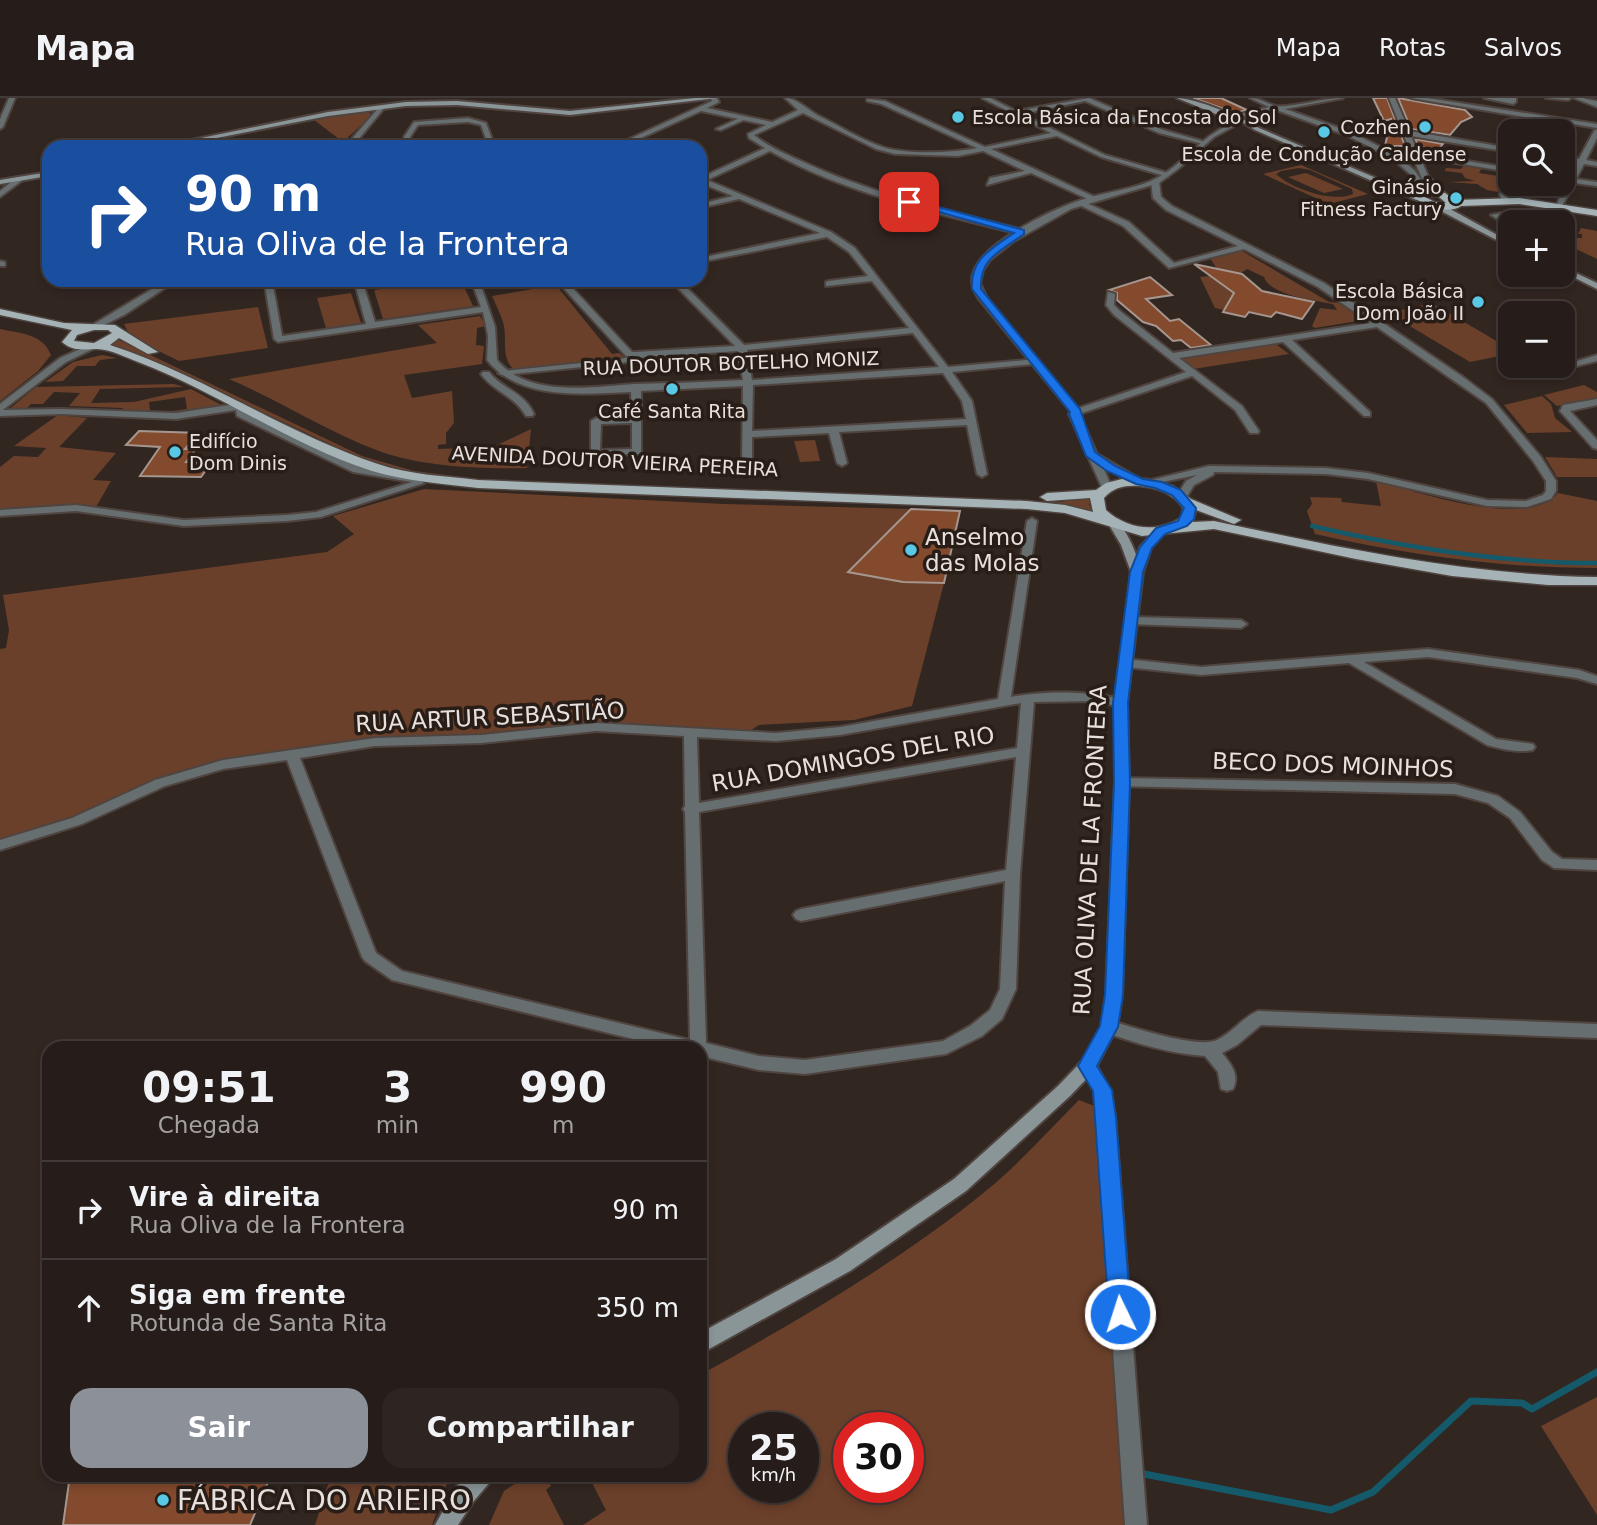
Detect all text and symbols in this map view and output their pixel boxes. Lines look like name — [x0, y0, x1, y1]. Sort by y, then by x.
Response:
text: Mapa — [35, 29, 136, 68]
text: Mapa — [1276, 34, 1341, 62]
text: Rotas — [1379, 34, 1446, 62]
text: Salvos — [1484, 34, 1562, 62]
place label: Escola Básica da Encosta do Sol — [972, 106, 1277, 128]
marker: Escola Básica da Encosta do Sol — [950, 109, 966, 125]
place label: Cozhen — [1340, 116, 1411, 138]
marker: Cozhen — [1417, 119, 1433, 135]
map controls — [1498, 119, 1575, 378]
button: search — [1498, 119, 1575, 196]
marker: Escola de Condução Caldense — [1316, 124, 1332, 140]
place label: Escola de Condução Caldense — [1181, 143, 1467, 165]
text: 90 m — [185, 166, 321, 223]
icon: right — [70, 168, 161, 259]
pin — [879, 172, 939, 232]
place label: Ginásio Fitness Factury — [1300, 176, 1442, 220]
icon: arrive — [890, 183, 928, 221]
marker: Ginásio Fitness Factury — [1448, 190, 1464, 206]
button: + — [1498, 210, 1575, 287]
text: Rua Oliva de la Frontera — [185, 225, 570, 263]
place label: Escola Básica Dom João II — [1335, 280, 1464, 324]
marker: Escola Básica Dom João II — [1470, 294, 1486, 310]
button: − — [1498, 301, 1575, 378]
street label: RUA DOUTOR BOTELHO MONIZ — [582, 347, 880, 379]
marker: Café Santa Rita — [664, 381, 680, 397]
place label: Café Santa Rita — [598, 400, 746, 422]
place label: Edifício Dom Dinis — [189, 430, 287, 474]
street label: AVENIDA DOUTOR VIEIRA PEREIRA — [451, 441, 779, 481]
marker: Edifício Dom Dinis — [167, 444, 183, 460]
place label: Anselmo das Molas — [925, 524, 1039, 576]
marker: Anselmo das Molas — [903, 542, 919, 558]
street label: RUA OLIVA DE LA FRONTERA — [1068, 684, 1112, 1016]
street label: RUA ARTUR SEBASTIÃO — [355, 696, 625, 737]
street label: RUA DOMINGOS DEL RIO — [710, 721, 996, 797]
street label: BECO DOS MOINHOS — [1212, 748, 1454, 782]
text: 09:51 — [142, 1063, 276, 1112]
text: 3 — [383, 1063, 412, 1112]
text: 990 — [519, 1063, 607, 1112]
text: Chegada — [158, 1112, 260, 1138]
text: min — [376, 1112, 419, 1138]
text: m — [552, 1112, 574, 1138]
text: Vire à direita — [129, 1182, 321, 1212]
icon: right — [70, 1191, 108, 1229]
text: 90 m — [612, 1195, 679, 1225]
text: Rua Oliva de la Frontera — [129, 1212, 406, 1238]
position arrow — [1083, 1277, 1157, 1351]
text: Siga em frente — [129, 1280, 346, 1310]
icon: ahead — [70, 1289, 108, 1327]
text: 350 m — [596, 1293, 679, 1323]
text: Rotunda de Santa Rita — [129, 1310, 387, 1336]
button: Sair — [70, 1388, 368, 1468]
button: Compartilhar — [382, 1388, 679, 1468]
speed limit sign: 30 — [833, 1412, 924, 1503]
text: 25 — [749, 1428, 798, 1468]
text: km/h — [751, 1464, 796, 1485]
place label: FÁBRICA DO ARIEIRO — [177, 1483, 471, 1517]
marker: FÁBRICA DO ARIEIRO — [155, 1492, 171, 1508]

